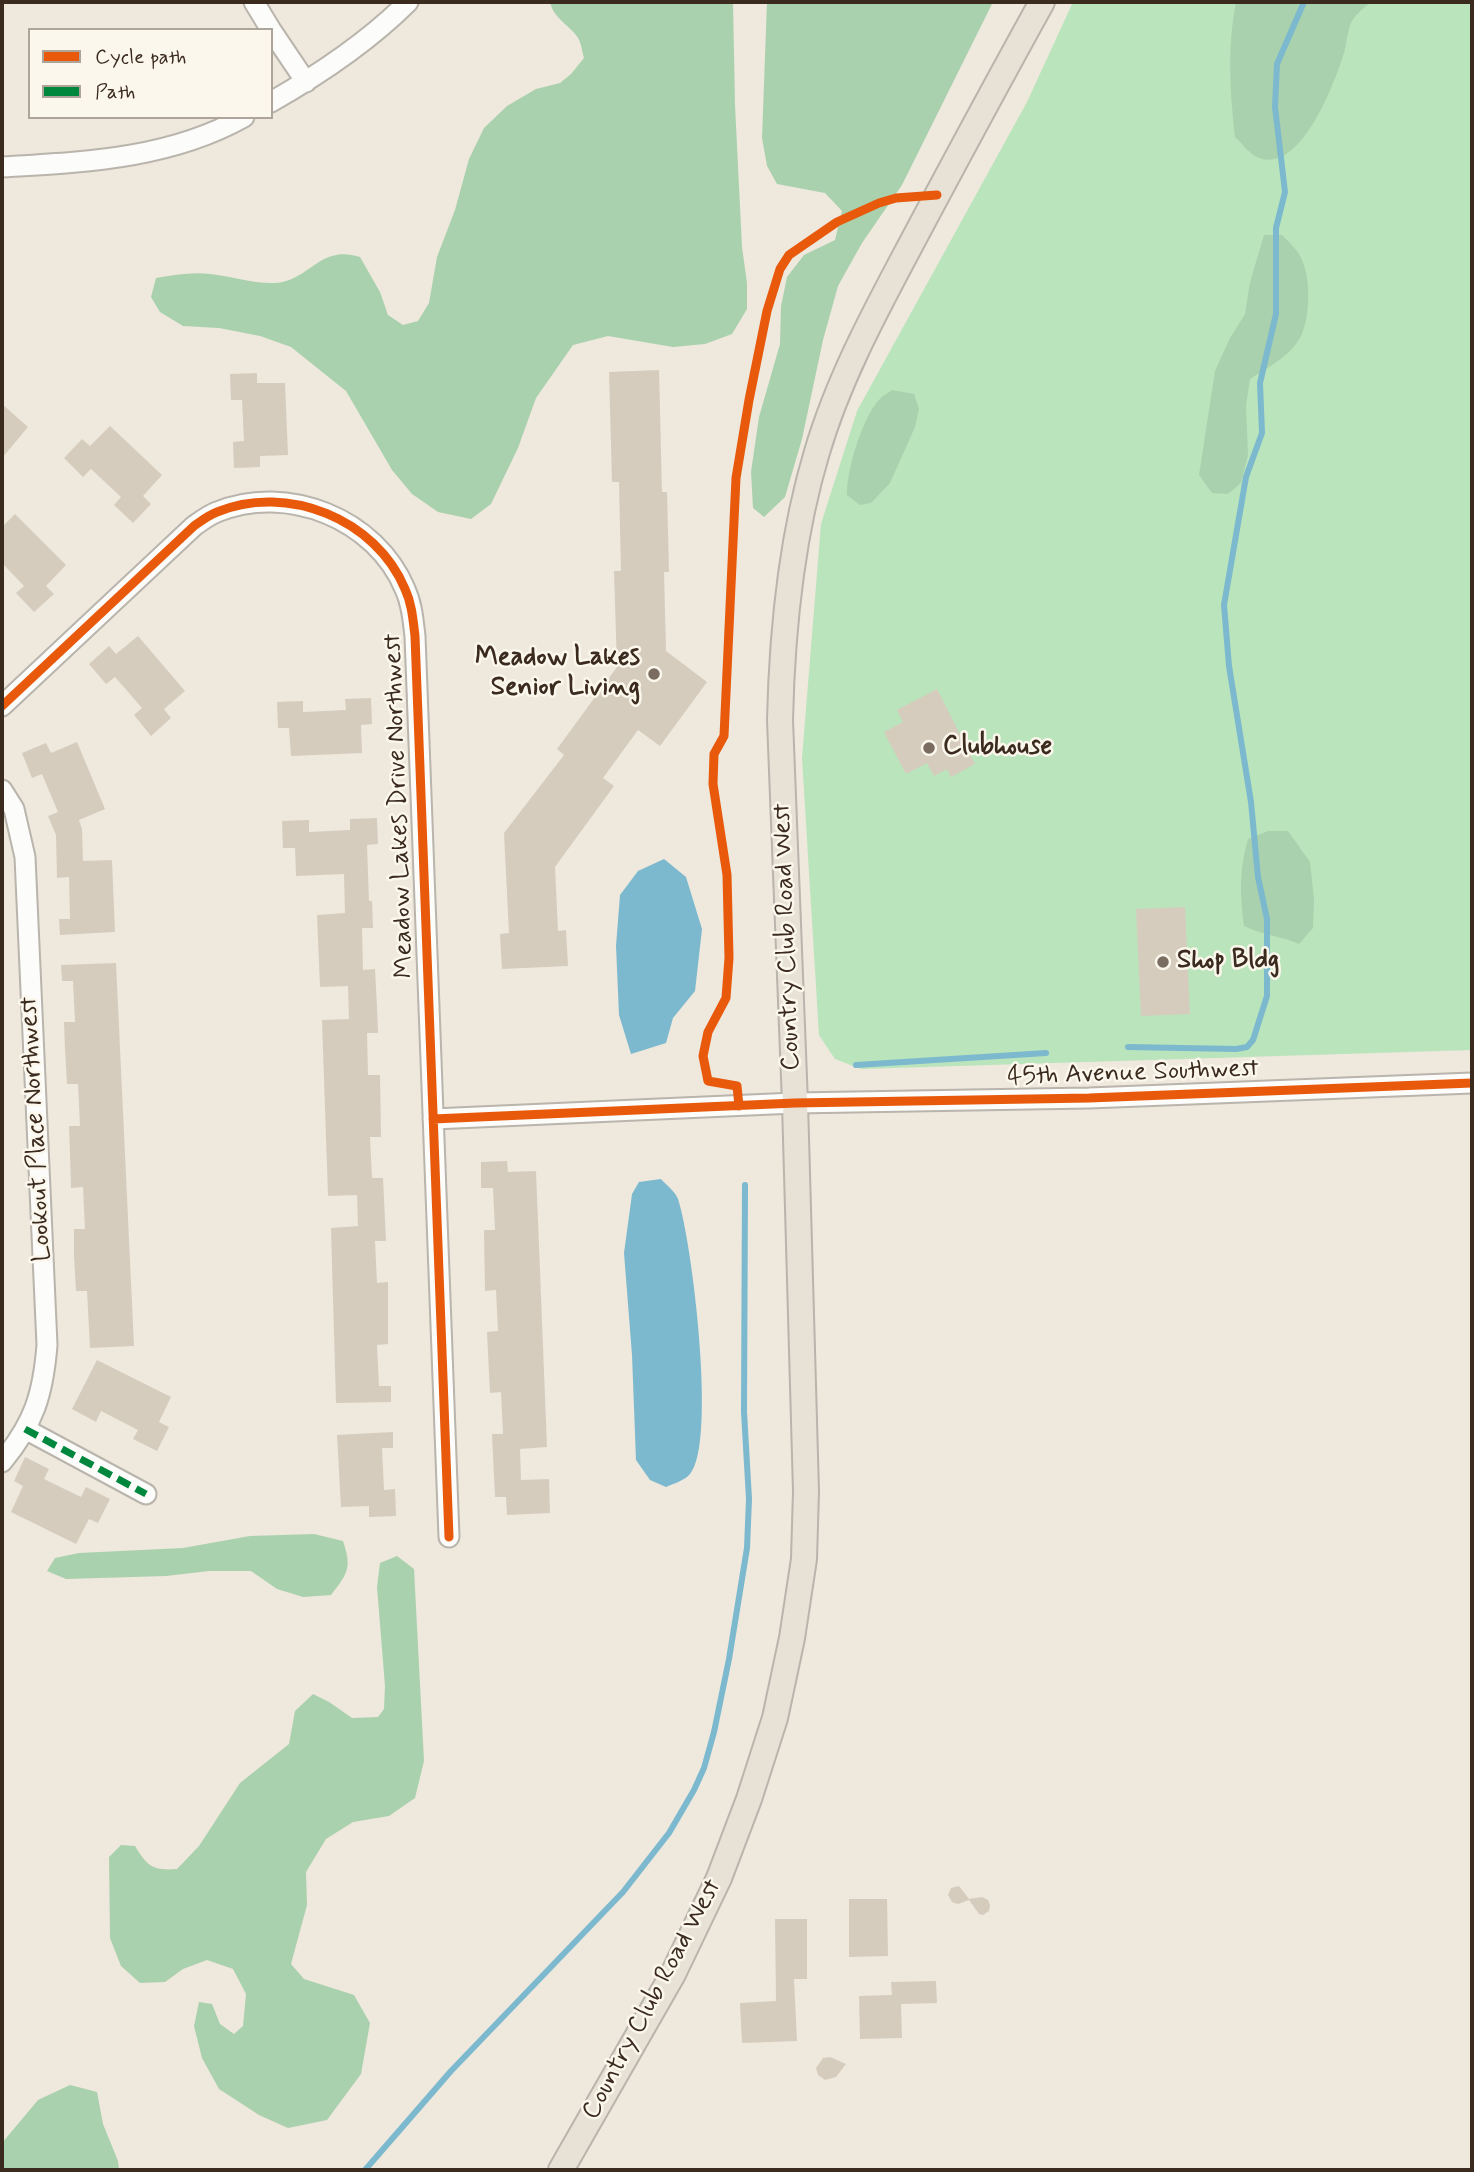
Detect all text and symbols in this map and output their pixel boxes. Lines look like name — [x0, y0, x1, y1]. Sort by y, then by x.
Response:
legend — [28, 28, 273, 119]
text: Cycle path — [95, 43, 186, 71]
text: Path — [95, 78, 135, 106]
street label: Meadow Lakes Drive Northwest — [378, 633, 422, 979]
place label: Meadow Lakes Senior Living — [475, 643, 640, 704]
marker: Meadow Lakes Senior Living — [646, 666, 662, 682]
place label: Clubhouse — [943, 732, 1052, 764]
marker: Clubhouse — [921, 740, 937, 756]
street label: Country Club Road West — [768, 803, 808, 1071]
place label: Shop Bldg — [1177, 946, 1279, 978]
marker: Shop Bldg — [1155, 954, 1171, 970]
street label: Lookout Place Northwest — [14, 996, 60, 1262]
street label: 45th Avenue Southwest — [1007, 1054, 1259, 1094]
street label: Country Club Road West — [576, 1875, 730, 2125]

